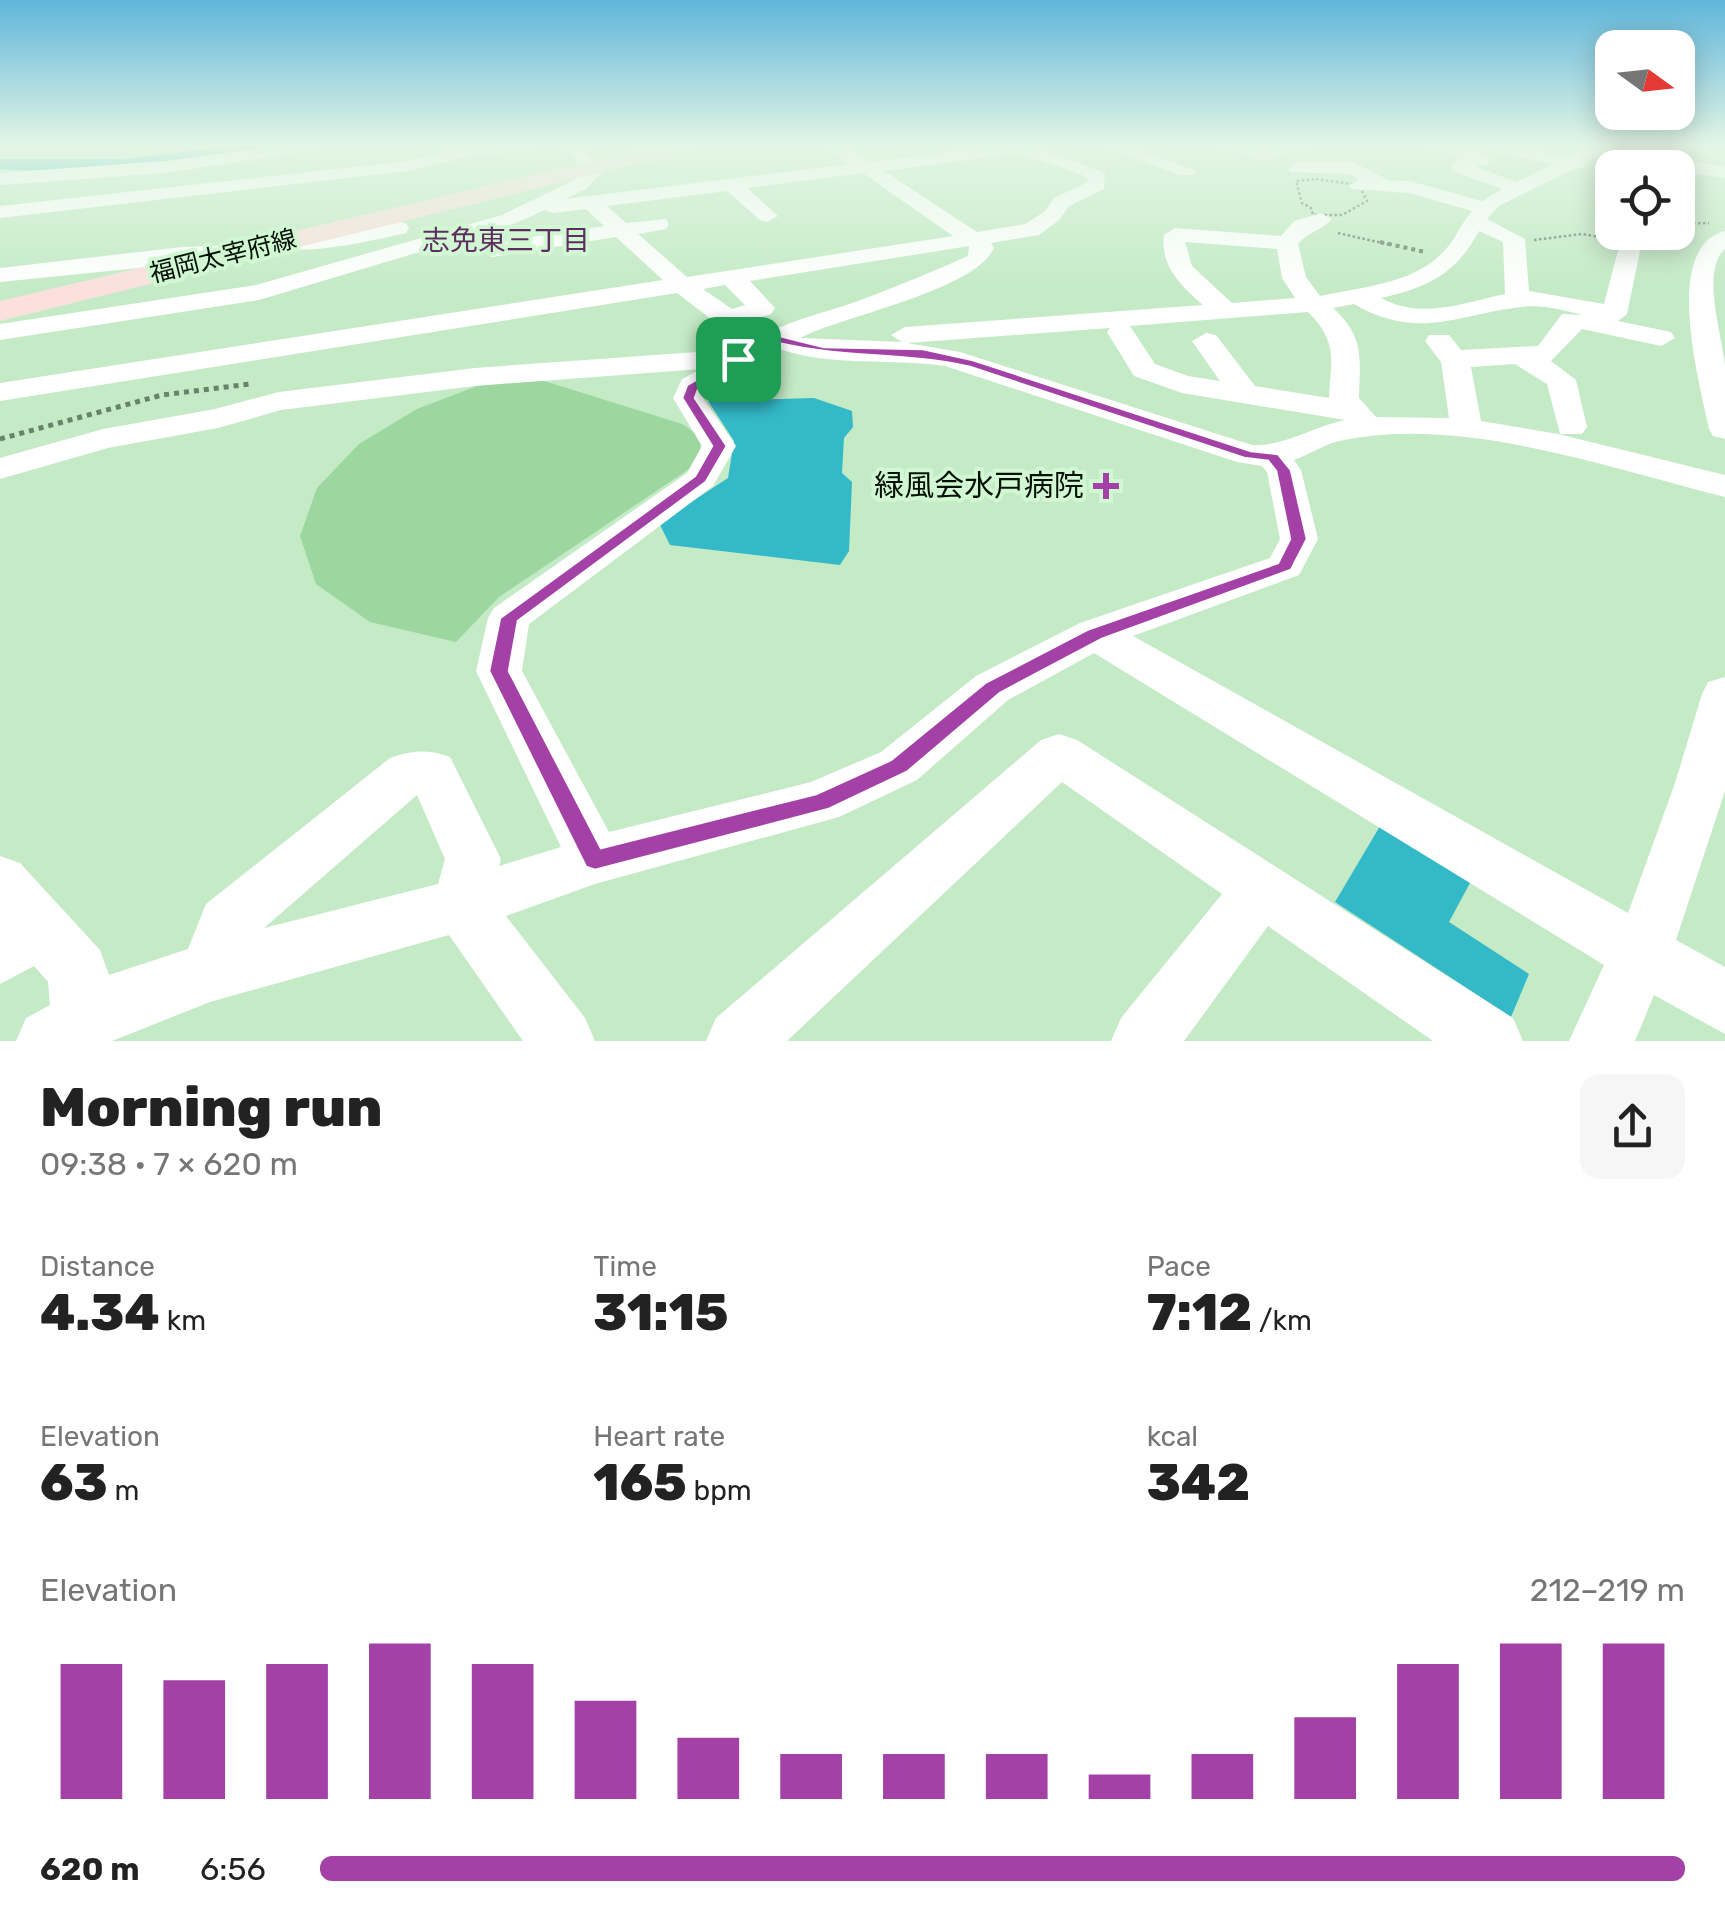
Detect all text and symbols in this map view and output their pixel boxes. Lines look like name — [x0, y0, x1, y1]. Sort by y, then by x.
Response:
north arrow — [1595, 30, 1695, 130]
map controls — [1595, 30, 1695, 250]
button: locate — [1595, 150, 1695, 250]
street label: 福岡太宰府線 — [147, 224, 299, 288]
district label: 志免東三丁目 — [422, 224, 590, 257]
pin — [696, 317, 781, 402]
icon: arrive — [711, 332, 766, 387]
place label: 緑風会水戸病院 — [874, 468, 1084, 504]
marker: 緑風会水戸病院 — [1093, 473, 1119, 499]
button: share — [1580, 1074, 1685, 1179]
text: Morning run — [40, 1075, 382, 1140]
text: 09:38 · 7 × 620 m — [40, 1145, 298, 1183]
text: Distance — [40, 1250, 155, 1283]
text: Time — [593, 1250, 657, 1283]
text: Pace — [1147, 1250, 1211, 1283]
text: 4.34 — [40, 1283, 160, 1343]
text: 31:15 — [593, 1283, 728, 1343]
text: 7:12 — [1147, 1283, 1252, 1343]
text: km — [160, 1304, 206, 1337]
text: /km — [1252, 1304, 1312, 1337]
text: Elevation — [40, 1420, 160, 1453]
text: Heart rate — [593, 1420, 725, 1453]
text: kcal — [1147, 1420, 1198, 1453]
text: 63 — [40, 1453, 108, 1513]
text: 165 — [593, 1453, 687, 1513]
text: 342 — [1147, 1453, 1250, 1513]
text: m — [108, 1474, 140, 1507]
text: bpm — [687, 1474, 752, 1507]
text: Elevation — [40, 1571, 177, 1609]
text: 212–219 m — [1530, 1571, 1685, 1609]
text: 620 m — [40, 1850, 140, 1888]
text: 6:56 — [200, 1850, 266, 1888]

